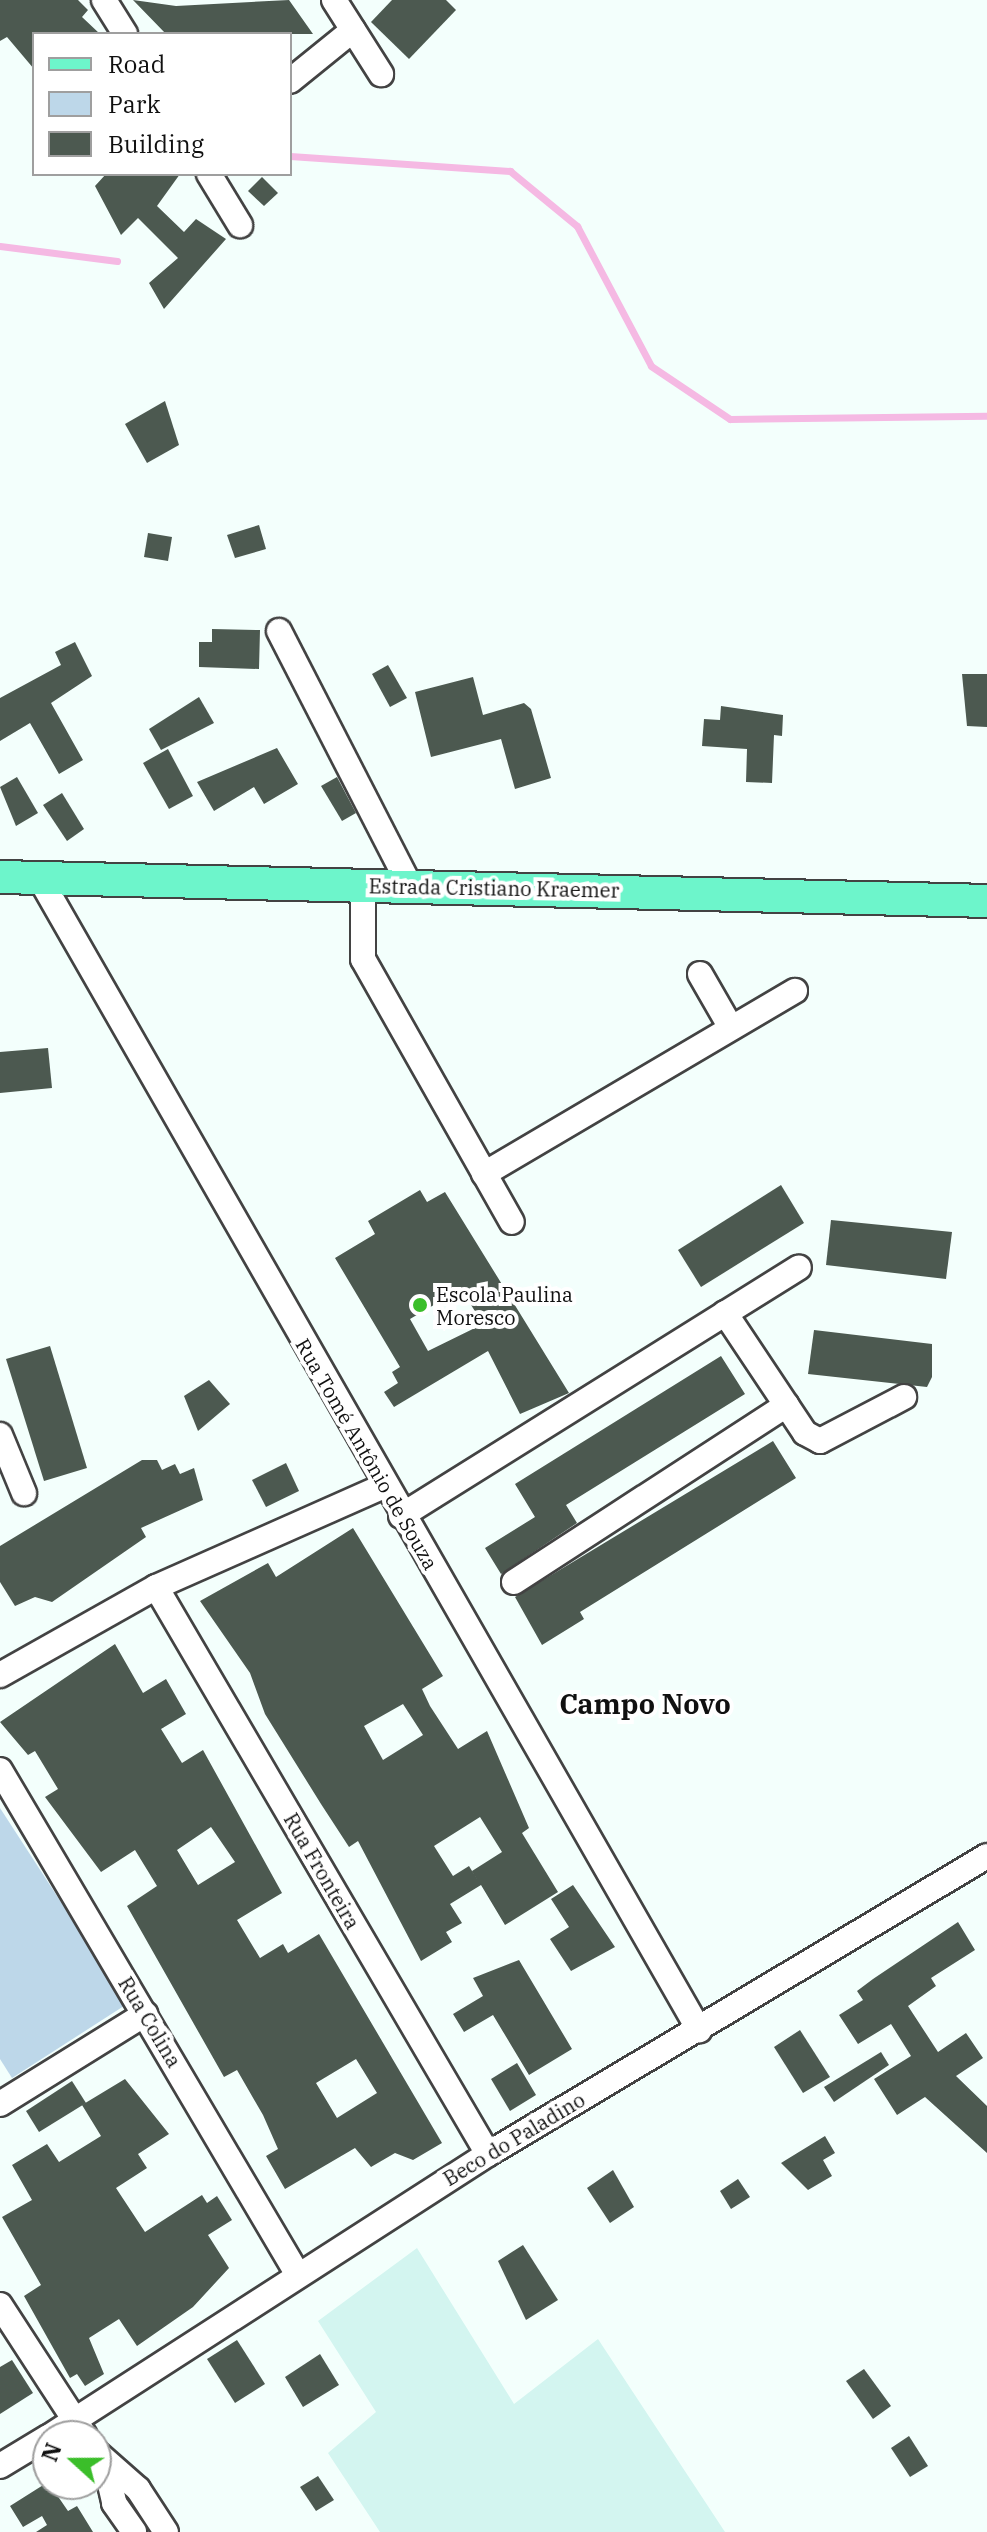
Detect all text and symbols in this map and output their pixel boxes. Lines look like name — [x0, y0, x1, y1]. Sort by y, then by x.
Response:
legend — [32, 32, 292, 176]
text: Road — [108, 48, 165, 80]
text: Park — [108, 88, 160, 120]
text: Building — [108, 128, 204, 160]
street label: Estrada Cristiano Kraemer — [369, 874, 619, 902]
place label: Escola Paulina Moresco — [436, 1282, 573, 1329]
marker: Escola Paulina Moresco — [411, 1296, 429, 1314]
street label: Rua Tomé Antônio de Souza — [291, 1334, 443, 1574]
district label: Campo Novo — [559, 1687, 731, 1721]
street label: Rua Fronteira — [279, 1809, 365, 1933]
street label: Rua Colina — [114, 1972, 186, 2072]
street label: Beco do Paladino — [439, 2087, 589, 2191]
north arrow — [32, 2420, 112, 2500]
text: N — [34, 2439, 68, 2465]

